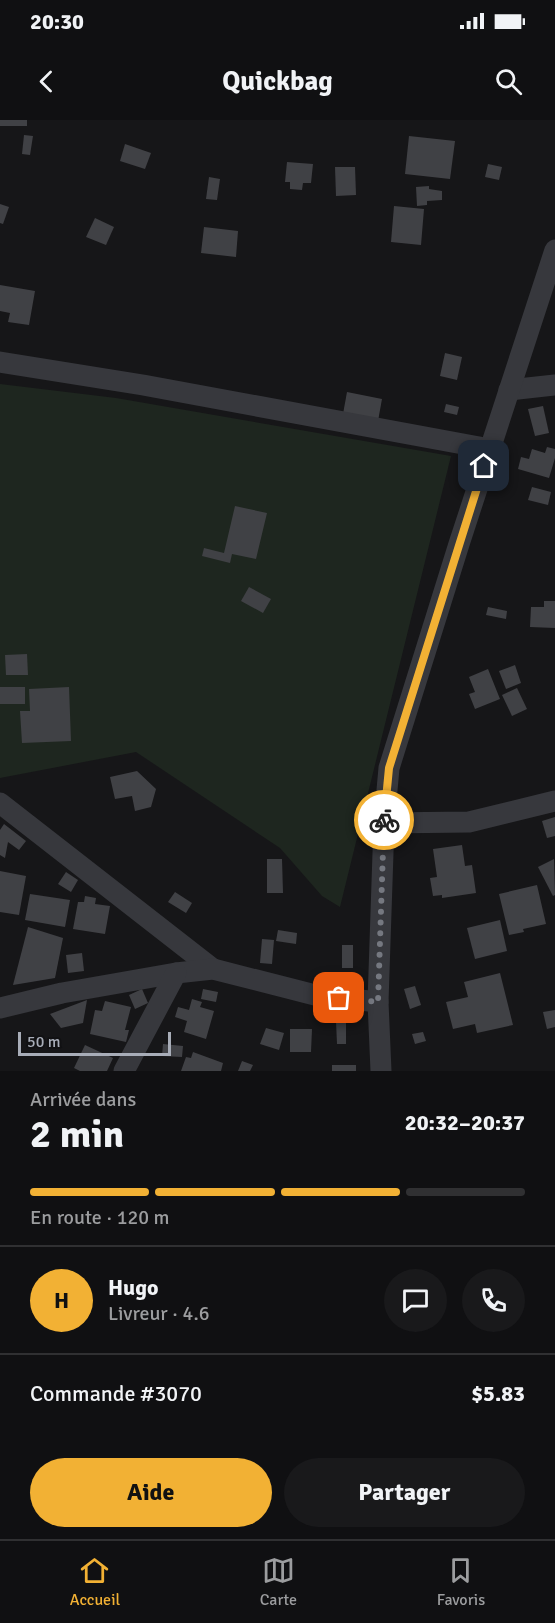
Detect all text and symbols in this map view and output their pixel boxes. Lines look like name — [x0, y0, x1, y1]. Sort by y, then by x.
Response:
text: 20:30 — [30, 8, 84, 35]
icon: back — [30, 65, 63, 98]
text: Quickbag — [222, 65, 333, 98]
icon: search — [492, 65, 525, 98]
pin — [458, 440, 509, 491]
icon: home — [467, 449, 500, 482]
courier — [354, 790, 414, 850]
icon: bike — [368, 804, 401, 837]
pin — [313, 972, 364, 1023]
icon: bag — [322, 981, 355, 1014]
scale bar — [18, 1029, 171, 1056]
text: 50 m — [27, 1032, 61, 1052]
text: Arrivée dans — [30, 1087, 136, 1112]
text: 20:32–20:37 — [405, 1109, 525, 1136]
text: 2 min — [30, 1110, 124, 1158]
text: En route · 120 m — [30, 1205, 169, 1230]
button: chat — [384, 1269, 447, 1332]
button: phone — [462, 1269, 525, 1332]
text: Hugo — [108, 1274, 158, 1301]
text: H — [54, 1287, 69, 1314]
text: Livreur · 4.6 — [108, 1301, 209, 1326]
text: Commande #3070 — [30, 1380, 202, 1407]
text: $5.83 — [471, 1380, 525, 1407]
button: Aide — [30, 1458, 272, 1527]
button: Partager — [284, 1458, 525, 1527]
tab: Accueil — [70, 1554, 120, 1610]
tab: Carte — [260, 1554, 297, 1610]
tab: Favoris — [437, 1554, 485, 1610]

